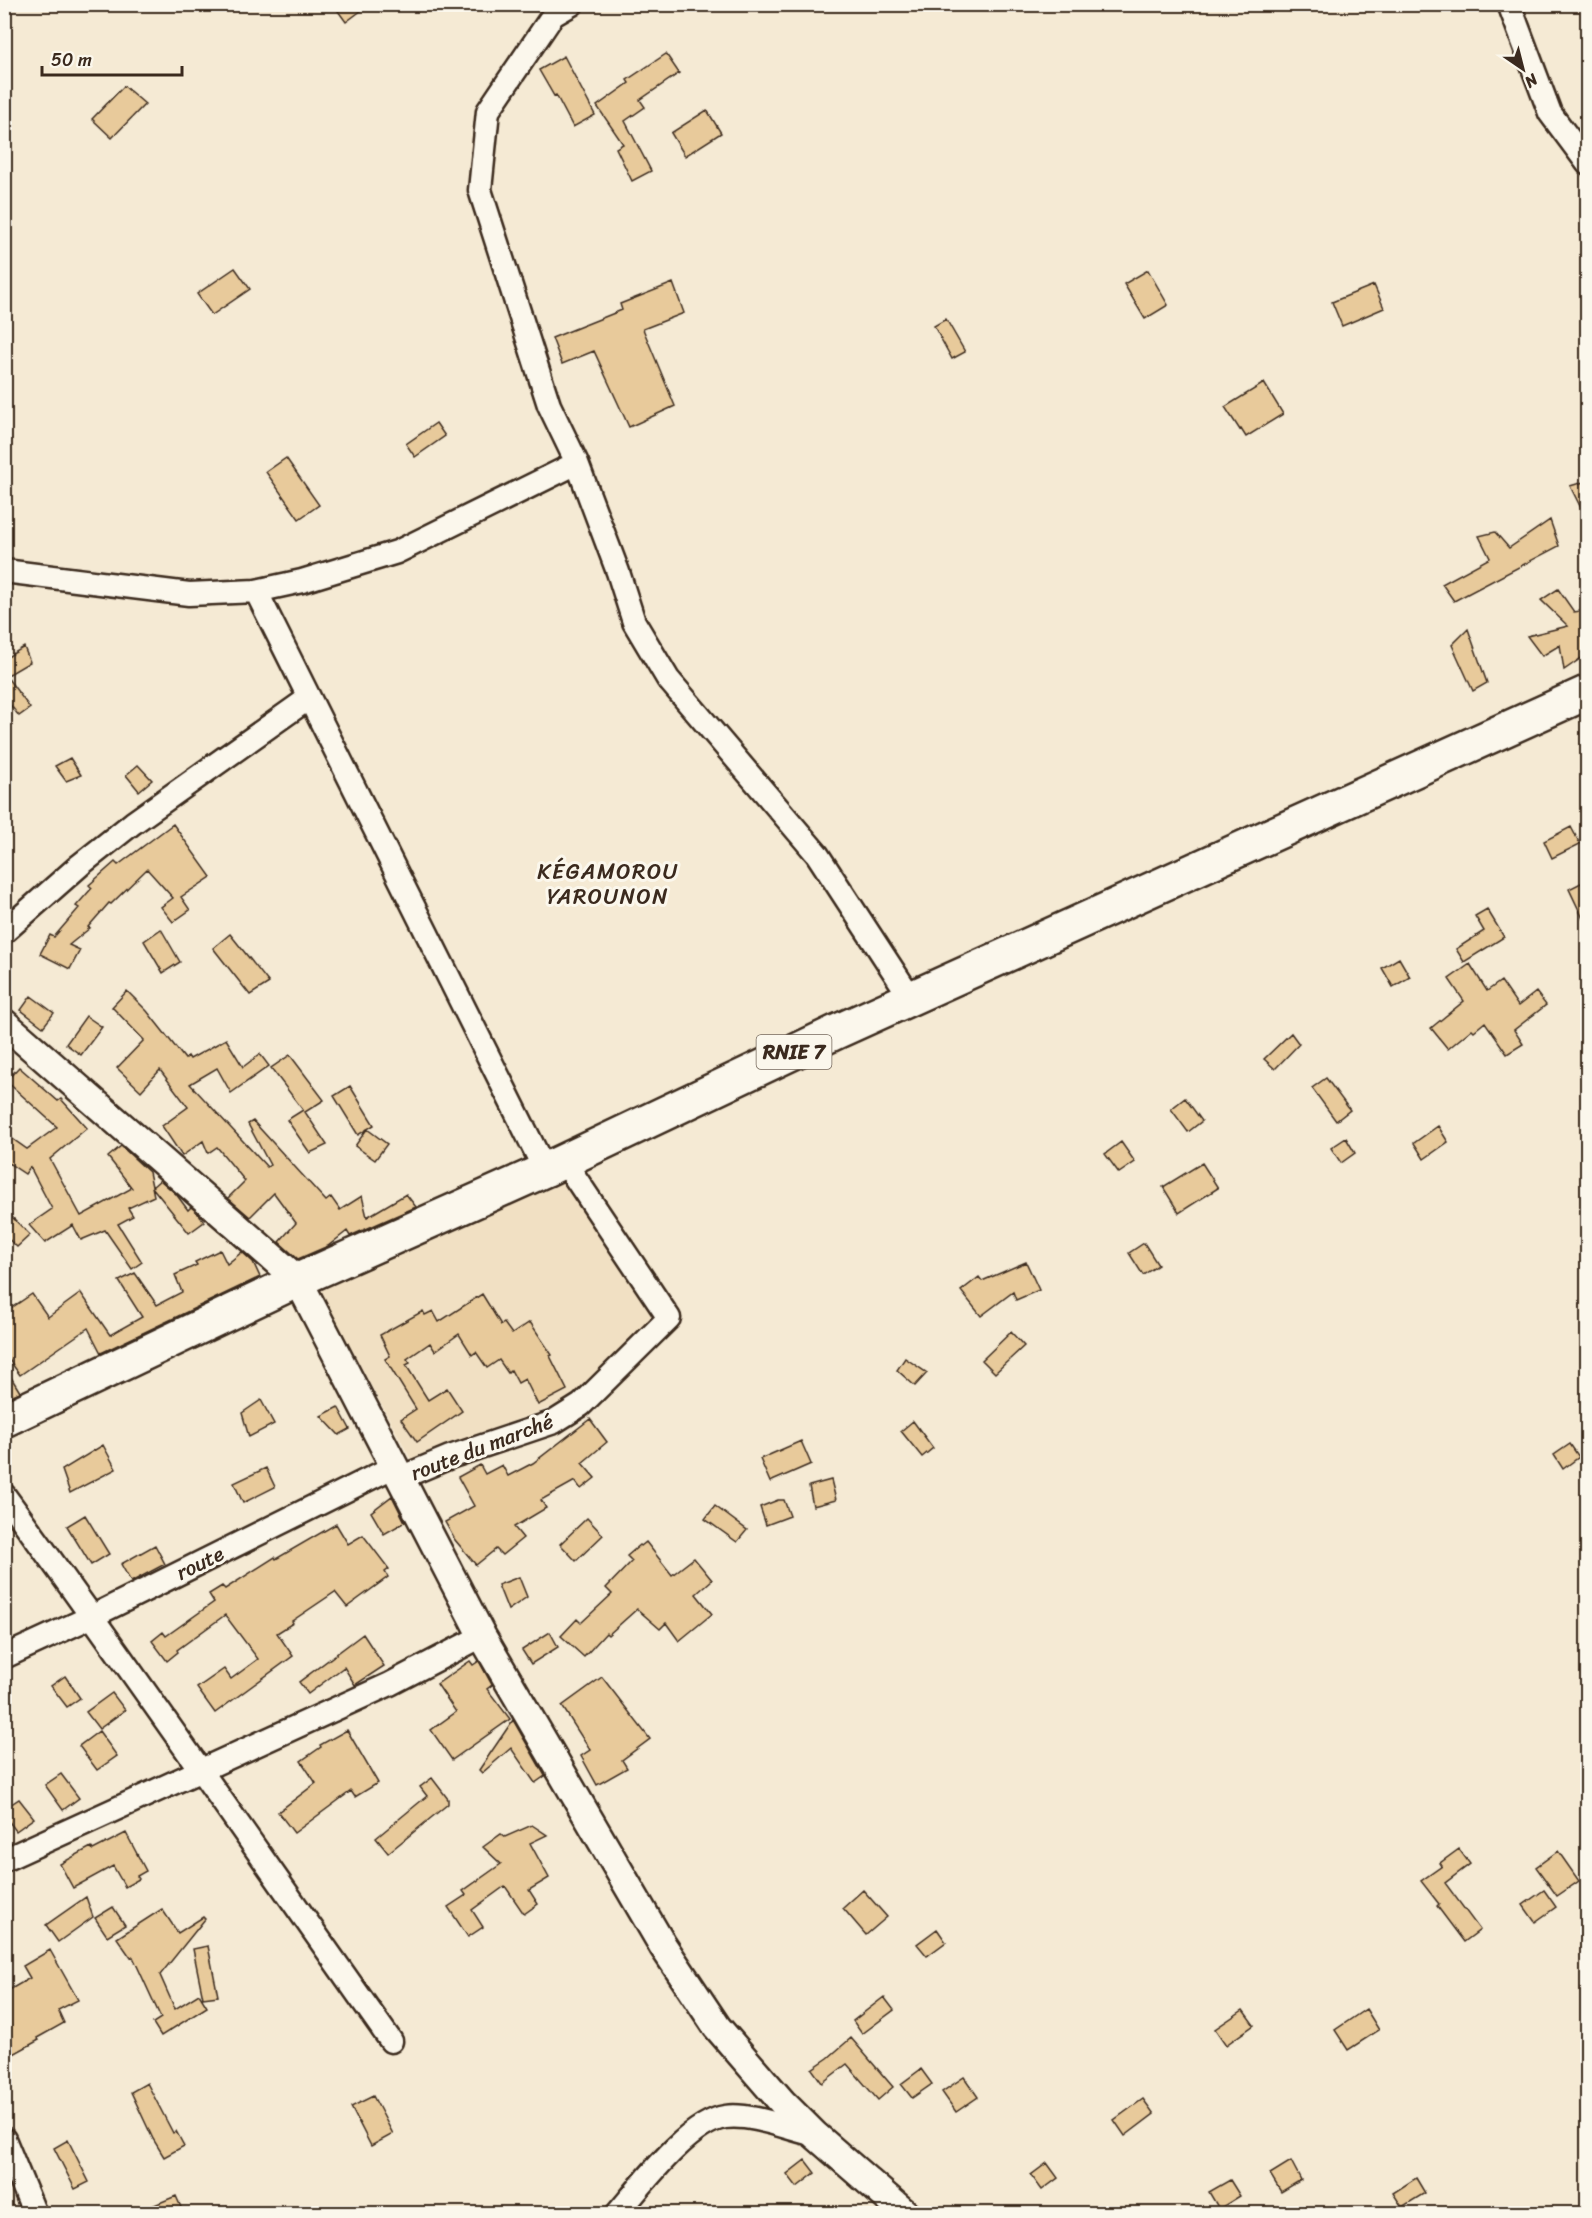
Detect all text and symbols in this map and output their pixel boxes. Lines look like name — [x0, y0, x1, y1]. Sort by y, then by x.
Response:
scale bar — [42, 39, 182, 77]
north arrow — [1493, 39, 1553, 99]
text: 50 m — [51, 44, 92, 76]
text: N — [1518, 65, 1545, 96]
district label: KÉGAMOROU YAROUNON — [537, 852, 679, 916]
road number: RNIE 7 — [756, 1035, 832, 1069]
street label: route du marché — [405, 1402, 559, 1492]
street label: route — [169, 1535, 231, 1591]

